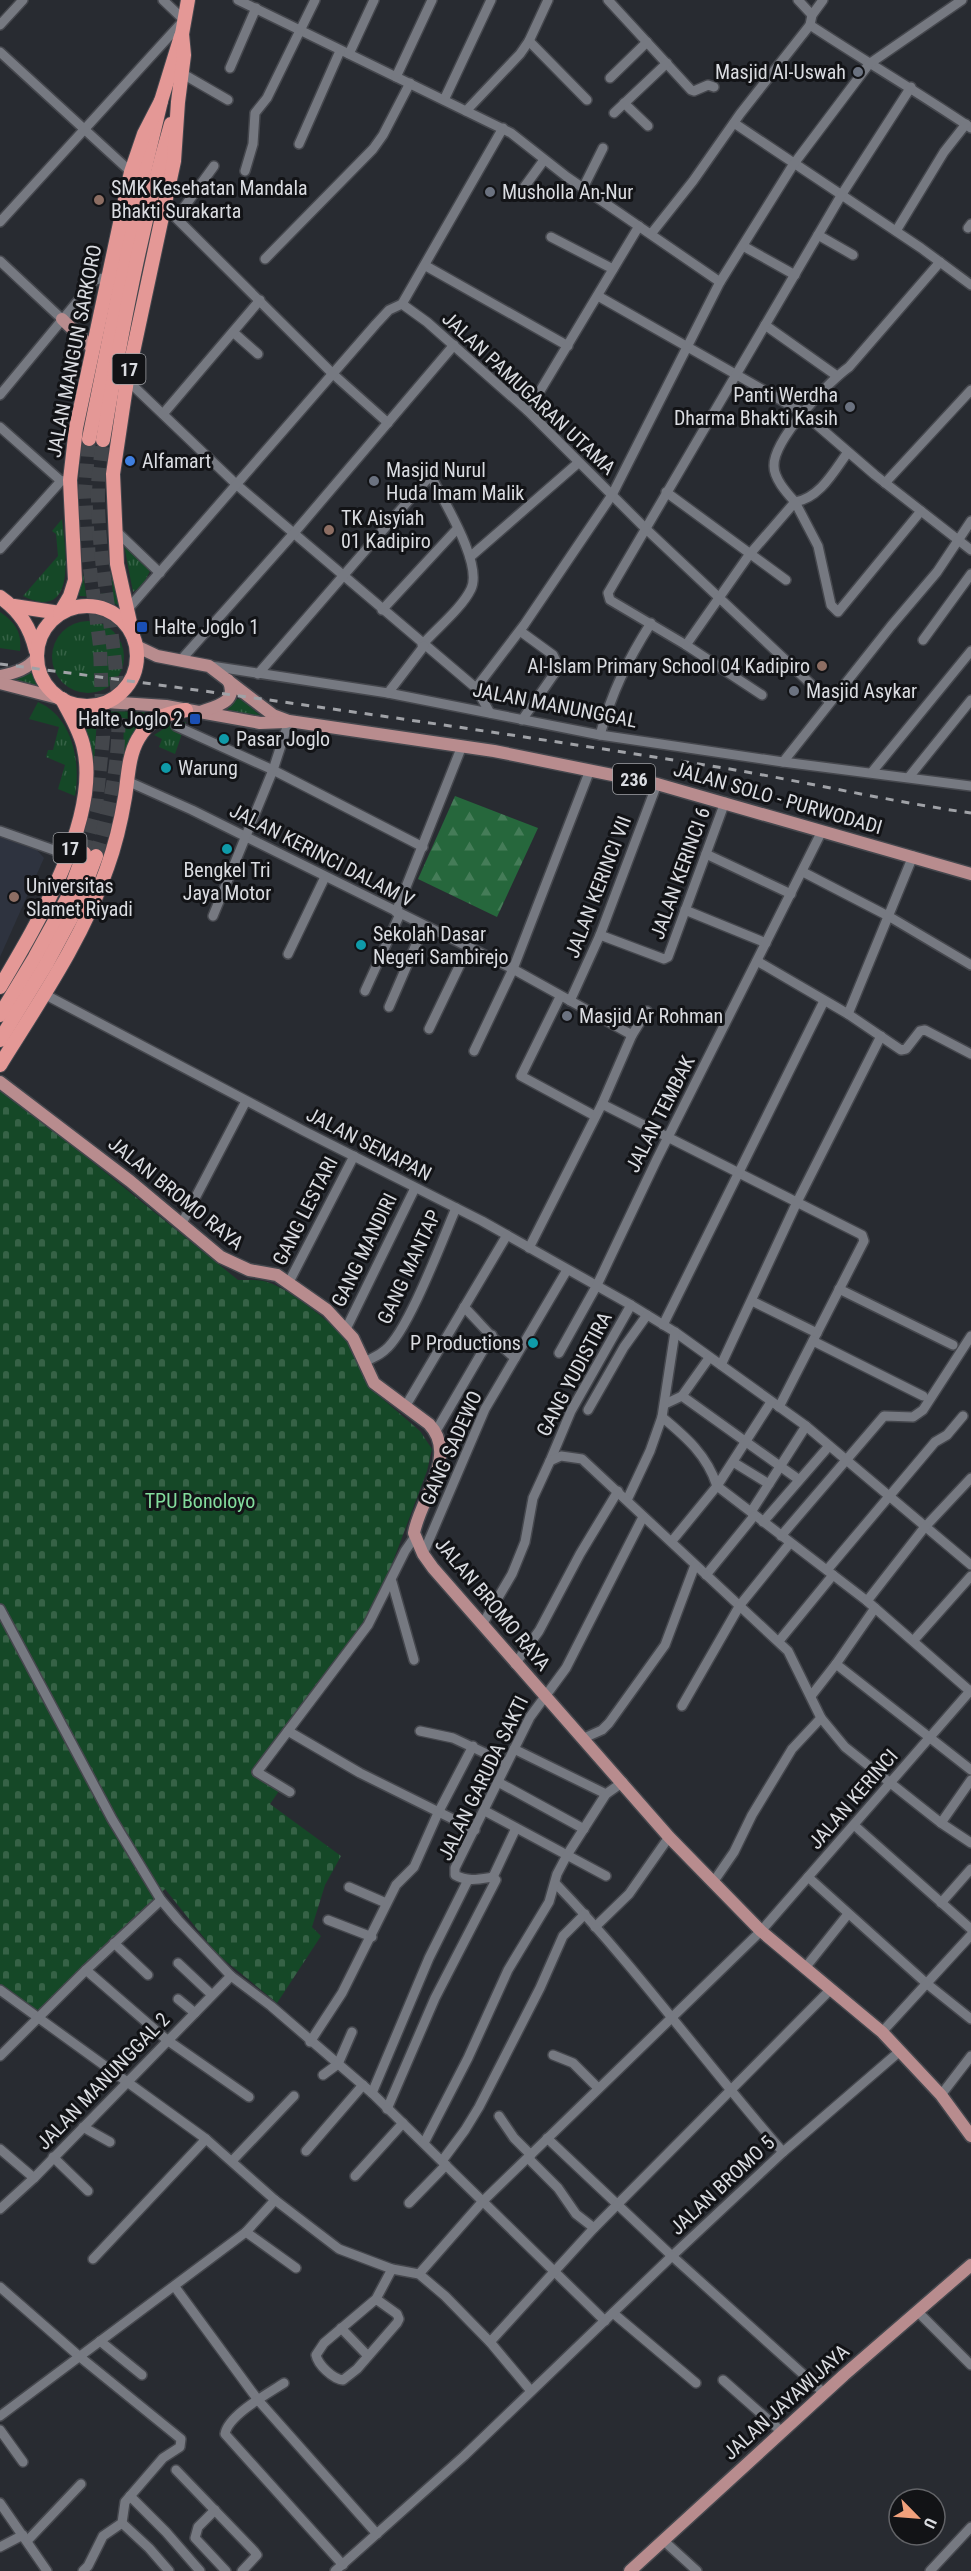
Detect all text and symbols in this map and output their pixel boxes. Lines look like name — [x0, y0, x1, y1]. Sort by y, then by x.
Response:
place label: Masjid Al-Uswah — [715, 60, 846, 84]
marker: Masjid Al-Uswah — [851, 65, 865, 79]
place label: SMK Kesehatan Mandala Bhakti Surakarta — [111, 176, 308, 223]
place label: Musholla An-Nur — [502, 180, 633, 204]
marker: Musholla An-Nur — [483, 185, 497, 199]
marker: SMK Kesehatan Mandala Bhakti Surakarta — [92, 193, 106, 207]
street label: JALAN MANGUN SARKORO — [42, 243, 106, 459]
street label: JALAN PAMUGARAN UTAMA — [437, 306, 621, 480]
road number: 17 — [112, 354, 146, 384]
place label: Panti Werdha Dharma Bhakti Kasih — [674, 383, 838, 430]
marker: Panti Werdha Dharma Bhakti Kasih — [843, 400, 857, 414]
place label: Alfamart — [142, 449, 211, 473]
marker: Alfamart — [123, 454, 137, 468]
place label: Masjid Nurul Huda Imam Malik — [386, 458, 524, 505]
marker: Masjid Nurul Huda Imam Malik — [367, 474, 381, 488]
place label: TK Aisyiah 01 Kadipiro — [341, 506, 431, 553]
marker: TK Aisyiah 01 Kadipiro — [322, 523, 336, 537]
place label: Halte Joglo 1 — [154, 615, 259, 639]
marker: Halte Joglo 1 — [135, 620, 149, 634]
place label: Al-Islam Primary School 04 Kadipiro — [527, 654, 810, 678]
marker: Al-Islam Primary School 04 Kadipiro — [815, 659, 829, 673]
street label: JALAN MANUNGGAL — [471, 677, 639, 733]
place label: Masjid Asykar — [806, 679, 917, 703]
marker: Masjid Asykar — [787, 684, 801, 698]
place label: Halte Joglo 2 — [78, 707, 183, 731]
marker: Halte Joglo 2 — [188, 712, 202, 726]
place label: Pasar Joglo — [236, 727, 330, 751]
marker: Pasar Joglo — [217, 732, 231, 746]
place label: Warung — [178, 756, 238, 780]
street label: JALAN SOLO - PURWODADI — [671, 757, 885, 839]
marker: Warung — [159, 761, 173, 775]
road number: 236 — [613, 764, 655, 794]
street label: JALAN KERINCI DALAM V — [226, 798, 418, 912]
street label: JALAN KERINCI 6 — [645, 804, 715, 942]
street label: JALAN KERINCI VII — [560, 813, 636, 961]
road number: 17 — [54, 833, 86, 863]
marker: Bengkel Tri Jaya Motor — [220, 842, 234, 856]
place label: Bengkel Tri Jaya Motor — [183, 858, 271, 905]
place label: Universitas Slamet Riyadi — [26, 874, 133, 921]
marker: Universitas Slamet Riyadi — [7, 890, 21, 904]
place label: Sekolah Dasar Negeri Sambirejo — [373, 922, 509, 969]
marker: Sekolah Dasar Negeri Sambirejo — [354, 938, 368, 952]
place label: Masjid Ar Rohman — [579, 1004, 723, 1028]
marker: Masjid Ar Rohman — [560, 1009, 574, 1023]
street label: JALAN TEMBAK — [620, 1052, 700, 1176]
street label: JALAN SENAPAN — [302, 1102, 436, 1186]
street label: JALAN BROMO RAYA — [104, 1131, 249, 1255]
street label: GANG LESTARI — [267, 1153, 343, 1269]
street label: GANG MANDIRI — [326, 1189, 402, 1311]
street label: GANG MANTAP — [372, 1206, 446, 1328]
street label: GANG YUDISTIRA — [531, 1307, 617, 1440]
place label: P Productions — [410, 1331, 521, 1355]
marker: P Productions — [526, 1336, 540, 1350]
street label: GANG SADEWO — [415, 1387, 487, 1509]
park label: TPU Bonoloyo — [145, 1489, 255, 1513]
street label: JALAN BROMO RAYA — [430, 1532, 556, 1676]
street label: JALAN GARUDA SAKTI — [433, 1692, 533, 1864]
street label: JALAN KERINCI — [803, 1744, 903, 1854]
street label: JALAN MANUNGGAL 2 — [31, 2007, 175, 2154]
street label: JALAN BROMO 5 — [665, 2130, 779, 2240]
street label: JALAN JAYAWIJAYA — [718, 2339, 854, 2465]
north arrow — [887, 2487, 947, 2547]
text: U — [920, 2515, 941, 2531]

